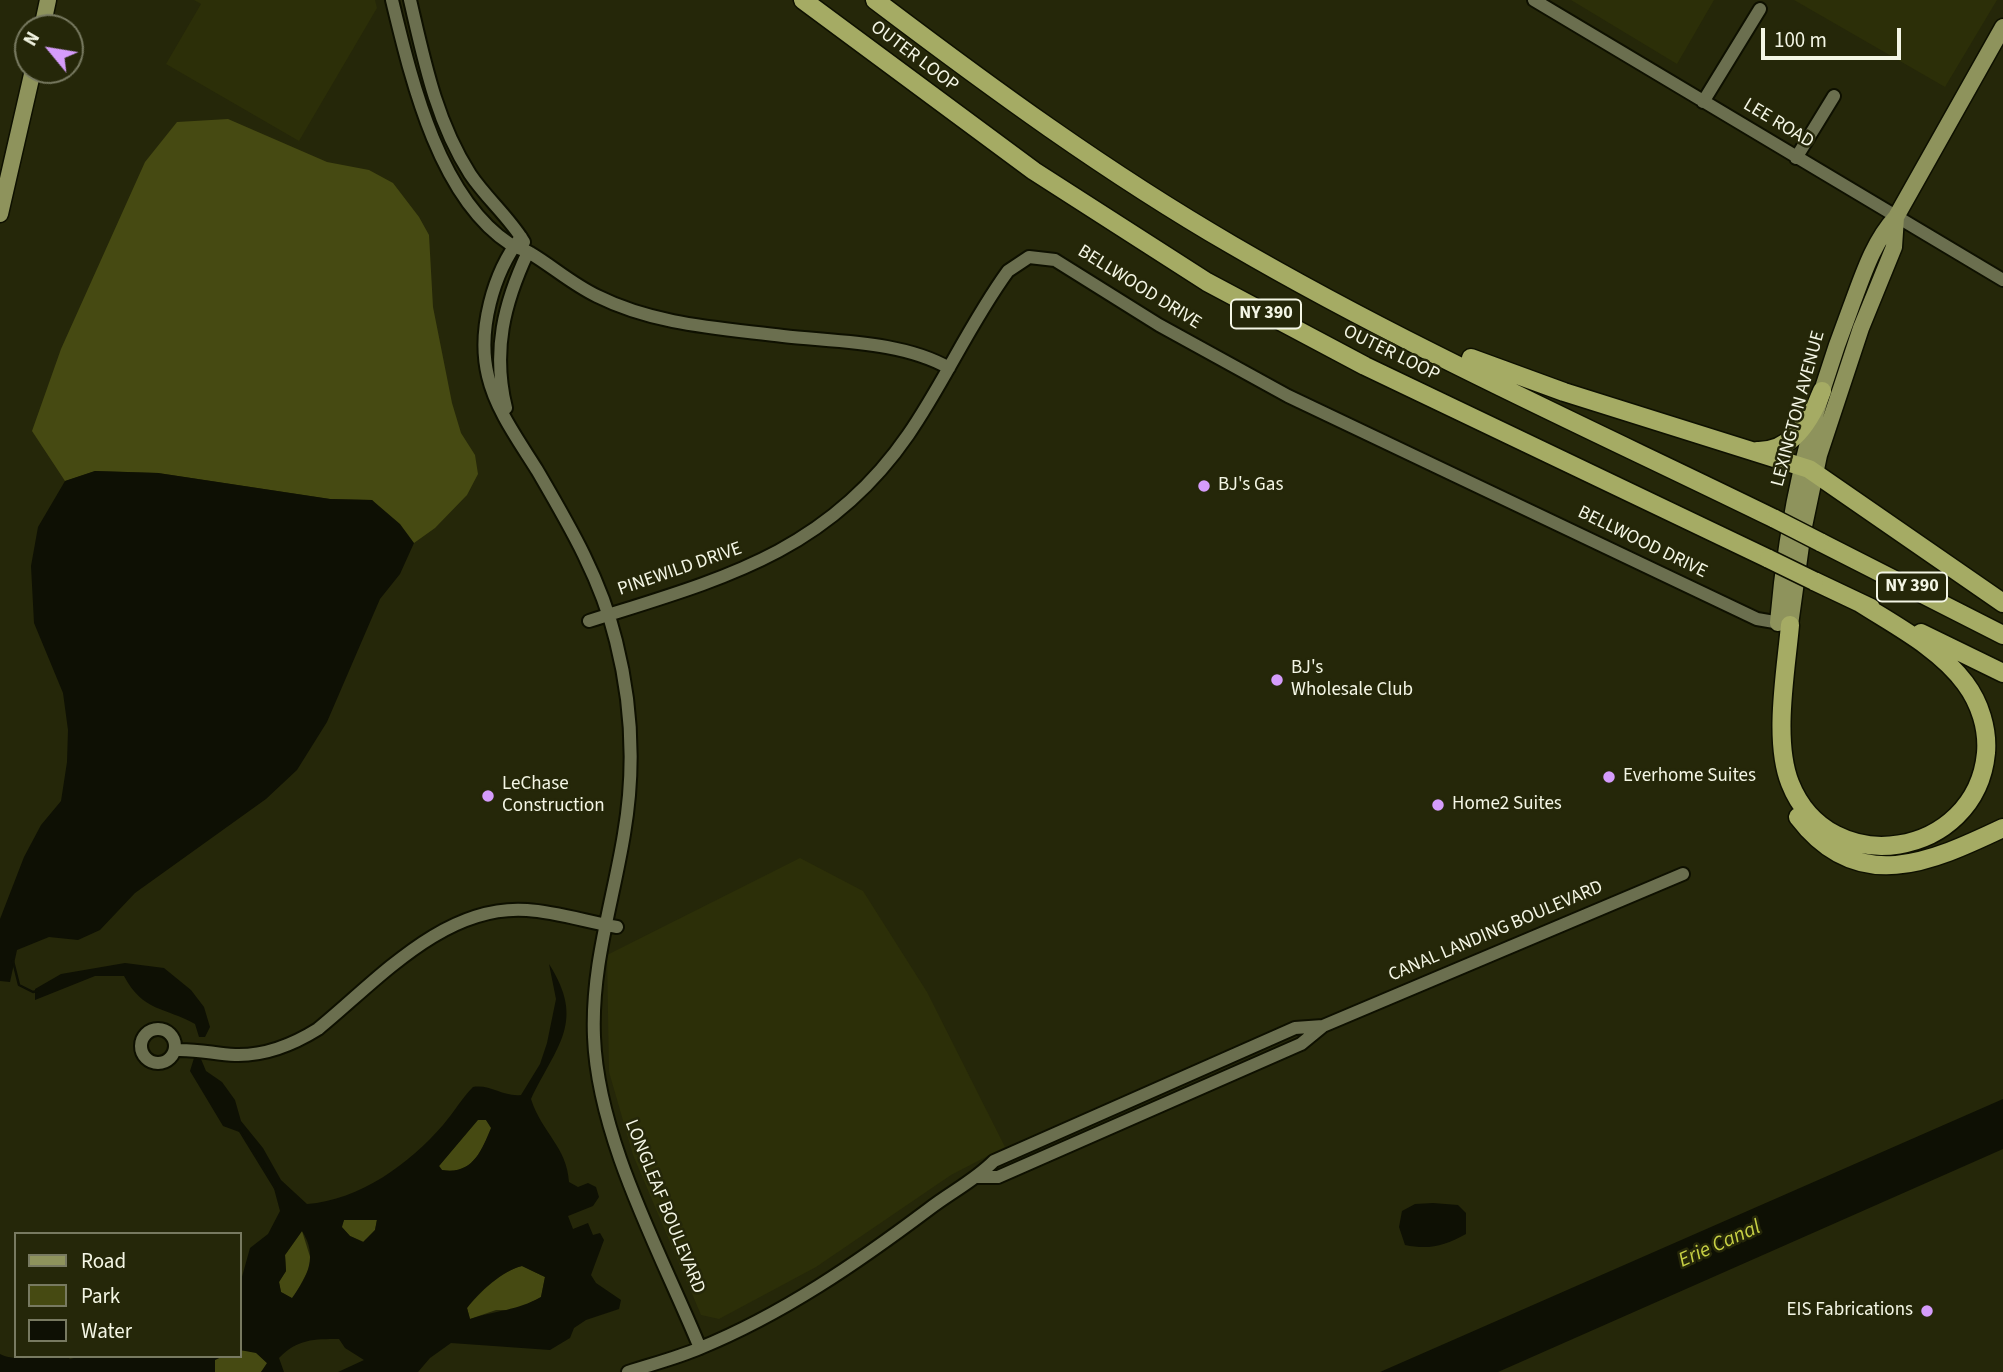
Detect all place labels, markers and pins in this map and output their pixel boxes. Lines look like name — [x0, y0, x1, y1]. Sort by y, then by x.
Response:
place label: BJ's Gas — [1218, 475, 1283, 497]
marker: BJ's Gas — [1196, 478, 1212, 494]
place label: BJ's Wholesale Club — [1291, 658, 1413, 702]
marker: BJ's Wholesale Club — [1269, 672, 1285, 688]
place label: Everhome Suites — [1623, 766, 1756, 788]
marker: Everhome Suites — [1601, 769, 1617, 785]
place label: LeChase Construction — [502, 774, 605, 818]
marker: LeChase Construction — [480, 788, 496, 804]
place label: Home2 Suites — [1452, 794, 1562, 816]
marker: Home2 Suites — [1430, 797, 1446, 813]
place label: EIS Fabrications — [1786, 1300, 1913, 1322]
marker: EIS Fabrications — [1919, 1303, 1935, 1319]

